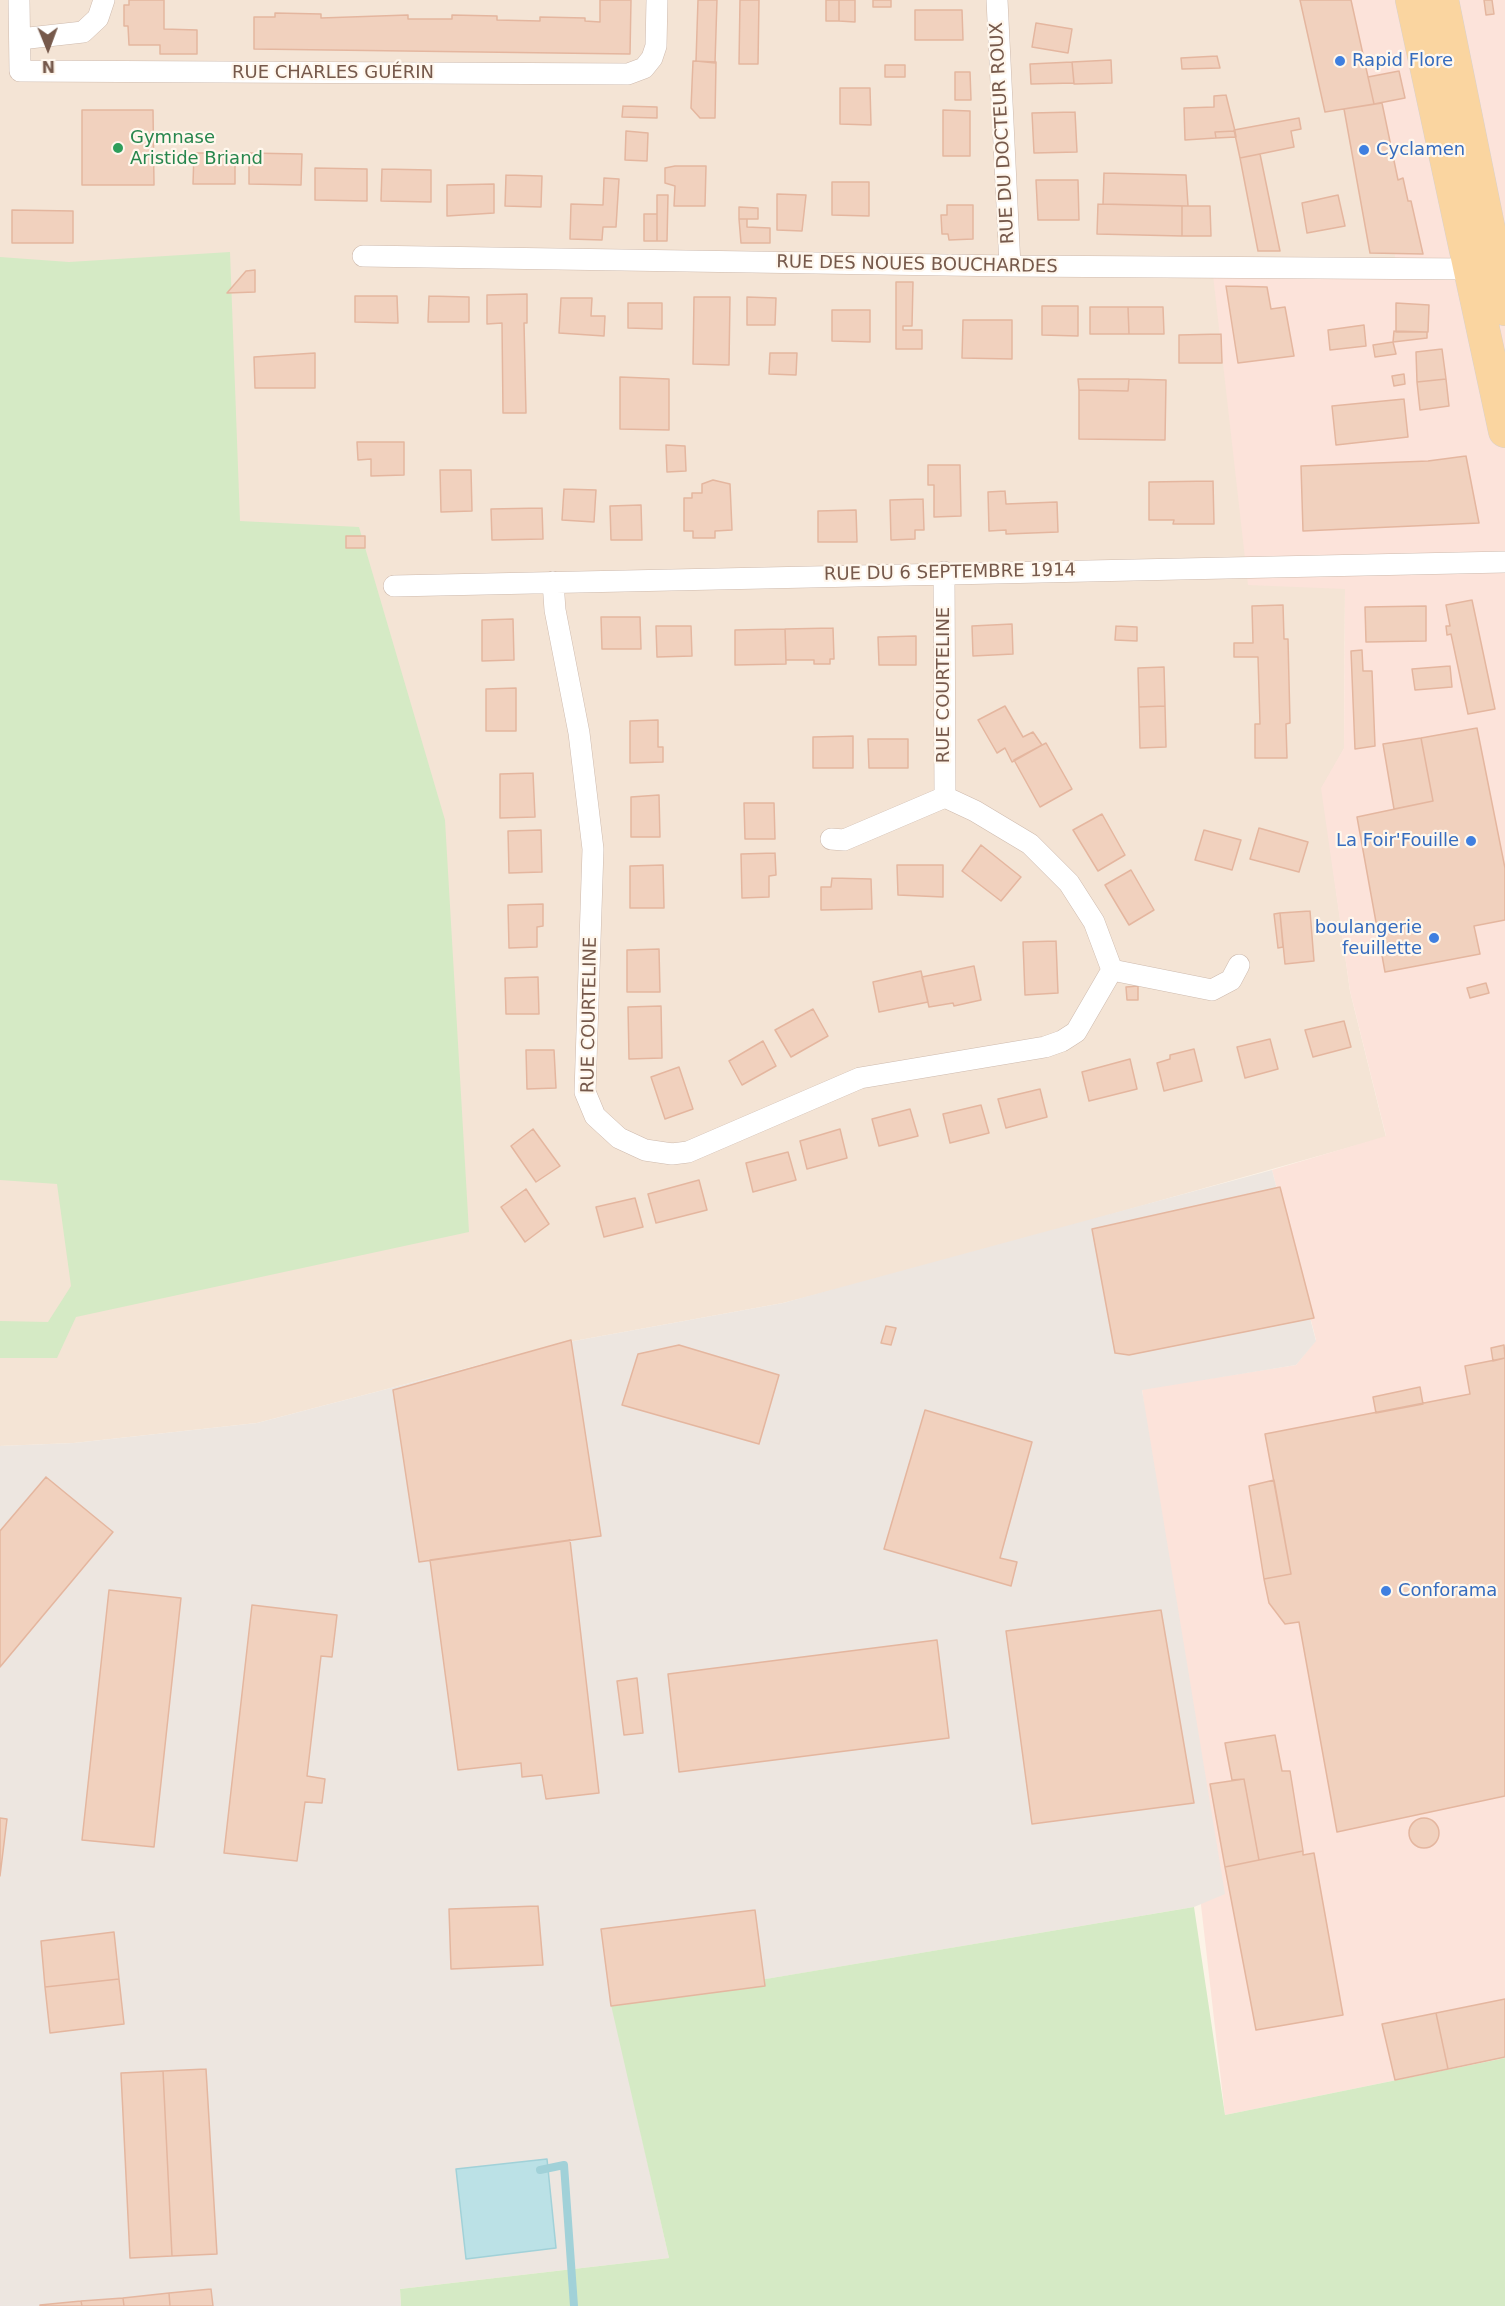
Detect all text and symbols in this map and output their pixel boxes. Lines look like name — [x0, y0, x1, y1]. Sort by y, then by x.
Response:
north arrow — [18, 18, 78, 78]
street label: RUE DU DOCTEUR ROUX — [986, 22, 1020, 244]
place label: Rapid Flore — [1352, 50, 1453, 72]
marker: Rapid Flore — [1333, 54, 1347, 68]
text: N — [41, 57, 55, 76]
street label: RUE CHARLES GUÉRIN — [232, 62, 434, 84]
place label: Gymnase Aristide Briand — [130, 127, 263, 170]
place label: Cyclamen — [1376, 139, 1465, 161]
marker: Gymnase Aristide Briand — [111, 141, 125, 155]
marker: Cyclamen — [1357, 143, 1371, 157]
street label: RUE DES NOUES BOUCHARDES — [776, 252, 1058, 278]
street label: RUE DU 6 SEPTEMBRE 1914 — [824, 560, 1076, 586]
street label: RUE COURTELINE — [933, 607, 955, 763]
place label: La Foir'Fouille — [1336, 830, 1459, 852]
marker: La Foir'Fouille — [1464, 834, 1478, 848]
place label: boulangerie feuillette — [1315, 917, 1422, 960]
marker: boulangerie feuillette — [1427, 931, 1441, 945]
street label: RUE COURTELINE — [578, 937, 602, 1093]
place label: Conforama — [1398, 1580, 1497, 1602]
marker: Conforama — [1379, 1584, 1393, 1598]

